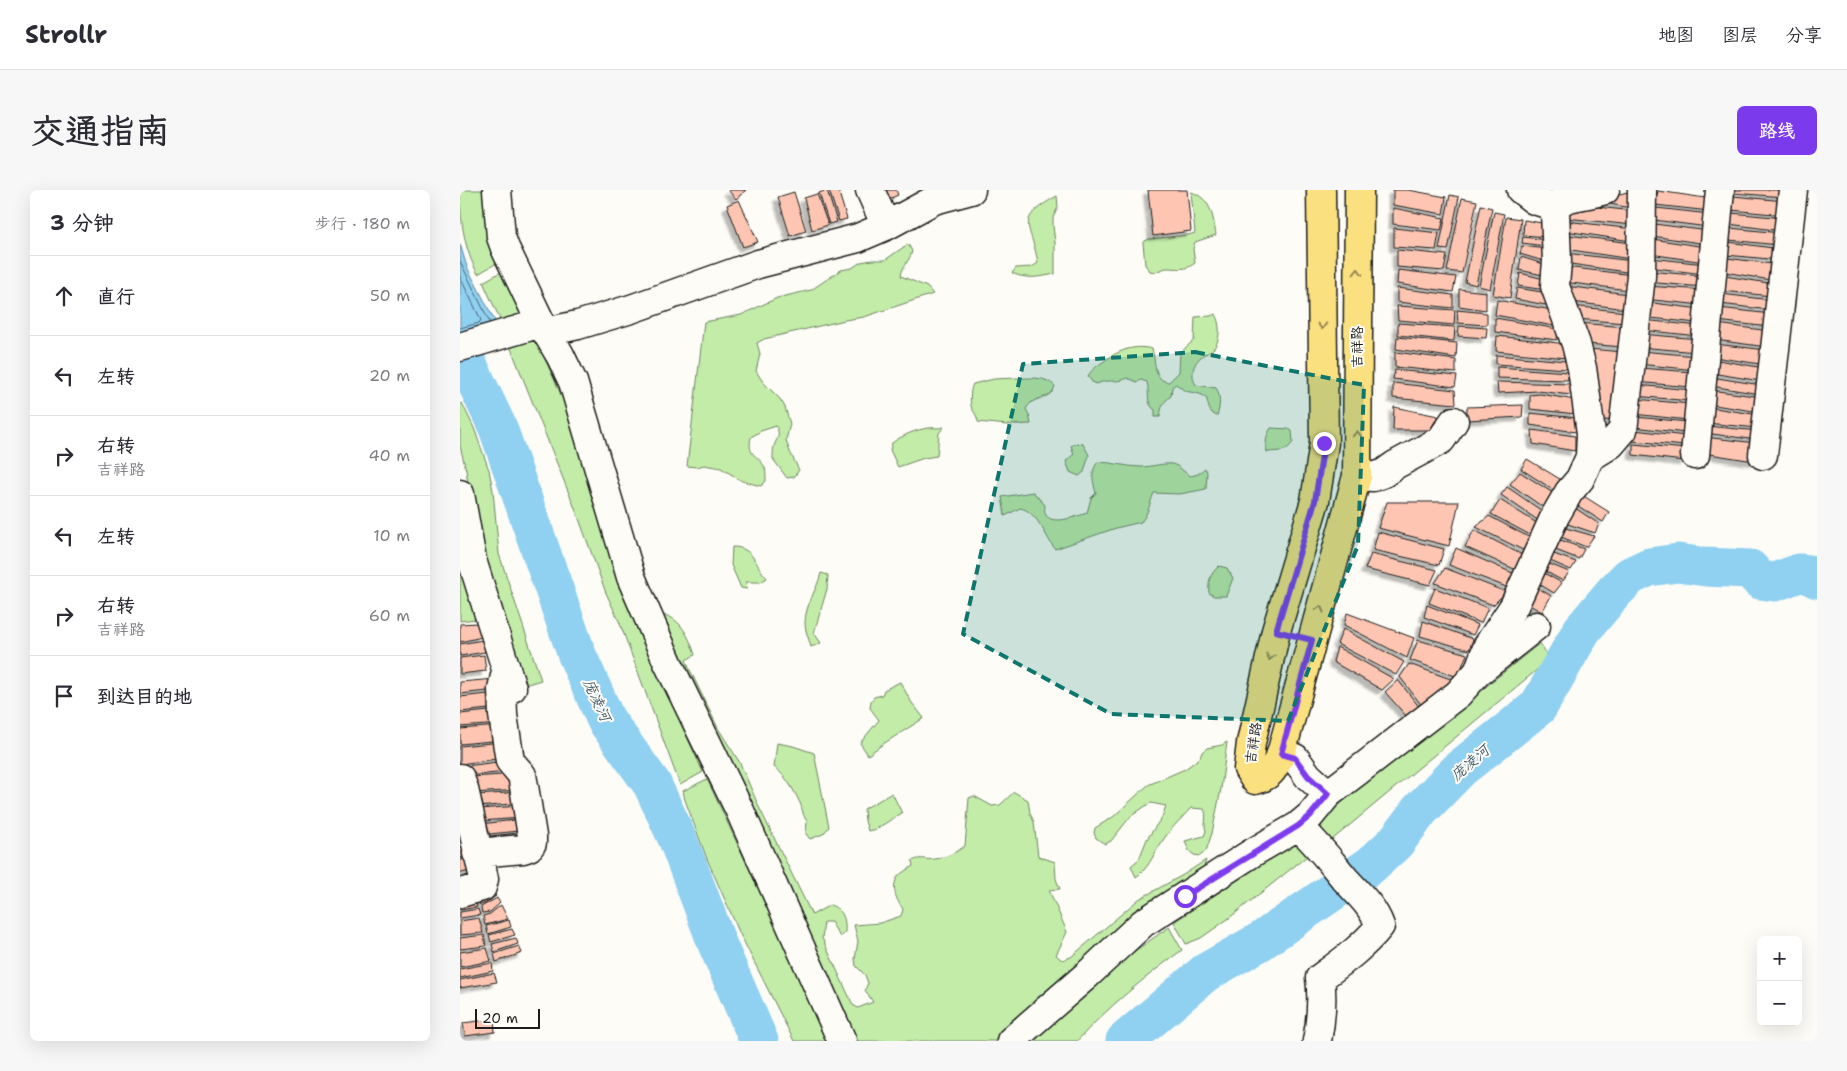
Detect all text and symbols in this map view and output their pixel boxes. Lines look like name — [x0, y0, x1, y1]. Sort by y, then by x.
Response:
text: Strollr — [25, 19, 107, 51]
text: 地图 — [1658, 23, 1694, 47]
text: 图层 — [1722, 23, 1758, 47]
text: 分享 — [1786, 23, 1822, 47]
button: 路线 — [1737, 106, 1817, 155]
text: 交通指南 — [30, 107, 170, 154]
text: 3 分钟 — [50, 209, 114, 237]
text: 步行 · 180 m — [315, 213, 410, 234]
one-way arrow — [1353, 268, 1363, 276]
icon: ahead — [50, 282, 78, 310]
text: 直行 — [97, 284, 135, 309]
text: 50 m — [370, 285, 410, 306]
one-way arrow — [1317, 322, 1327, 330]
street label: 吉祥路 — [1348, 326, 1366, 368]
icon: left — [50, 362, 78, 390]
text: 左转 — [97, 364, 135, 389]
text: 20 m — [369, 365, 410, 386]
one-way arrow — [1352, 430, 1362, 438]
route end — [1313, 432, 1336, 455]
text: 右转 — [97, 433, 135, 458]
icon: right — [50, 442, 78, 470]
text: 40 m — [368, 445, 410, 466]
text: 吉祥路 — [97, 459, 145, 480]
icon: left — [50, 522, 78, 550]
text: 左转 — [97, 524, 135, 549]
text: 10 m — [373, 525, 410, 546]
text: 右转 — [97, 593, 135, 618]
icon: right — [50, 602, 78, 630]
text: 60 m — [369, 605, 410, 626]
one-way arrow — [1314, 605, 1325, 614]
text: 吉祥路 — [97, 619, 145, 640]
one-way arrow — [1265, 652, 1276, 661]
water label: 庞凌河 — [578, 675, 617, 727]
icon: arrive — [50, 682, 78, 710]
text: 到达目的地 — [97, 684, 192, 709]
street label: 吉祥路 — [1241, 721, 1265, 765]
water label: 庞凌河 — [1446, 739, 1496, 785]
route start — [1174, 885, 1197, 908]
map controls — [1757, 936, 1802, 1026]
button: + — [1757, 936, 1802, 981]
button: − — [1757, 981, 1802, 1026]
scale bar — [475, 1006, 540, 1029]
text: 20 m — [482, 1009, 518, 1027]

